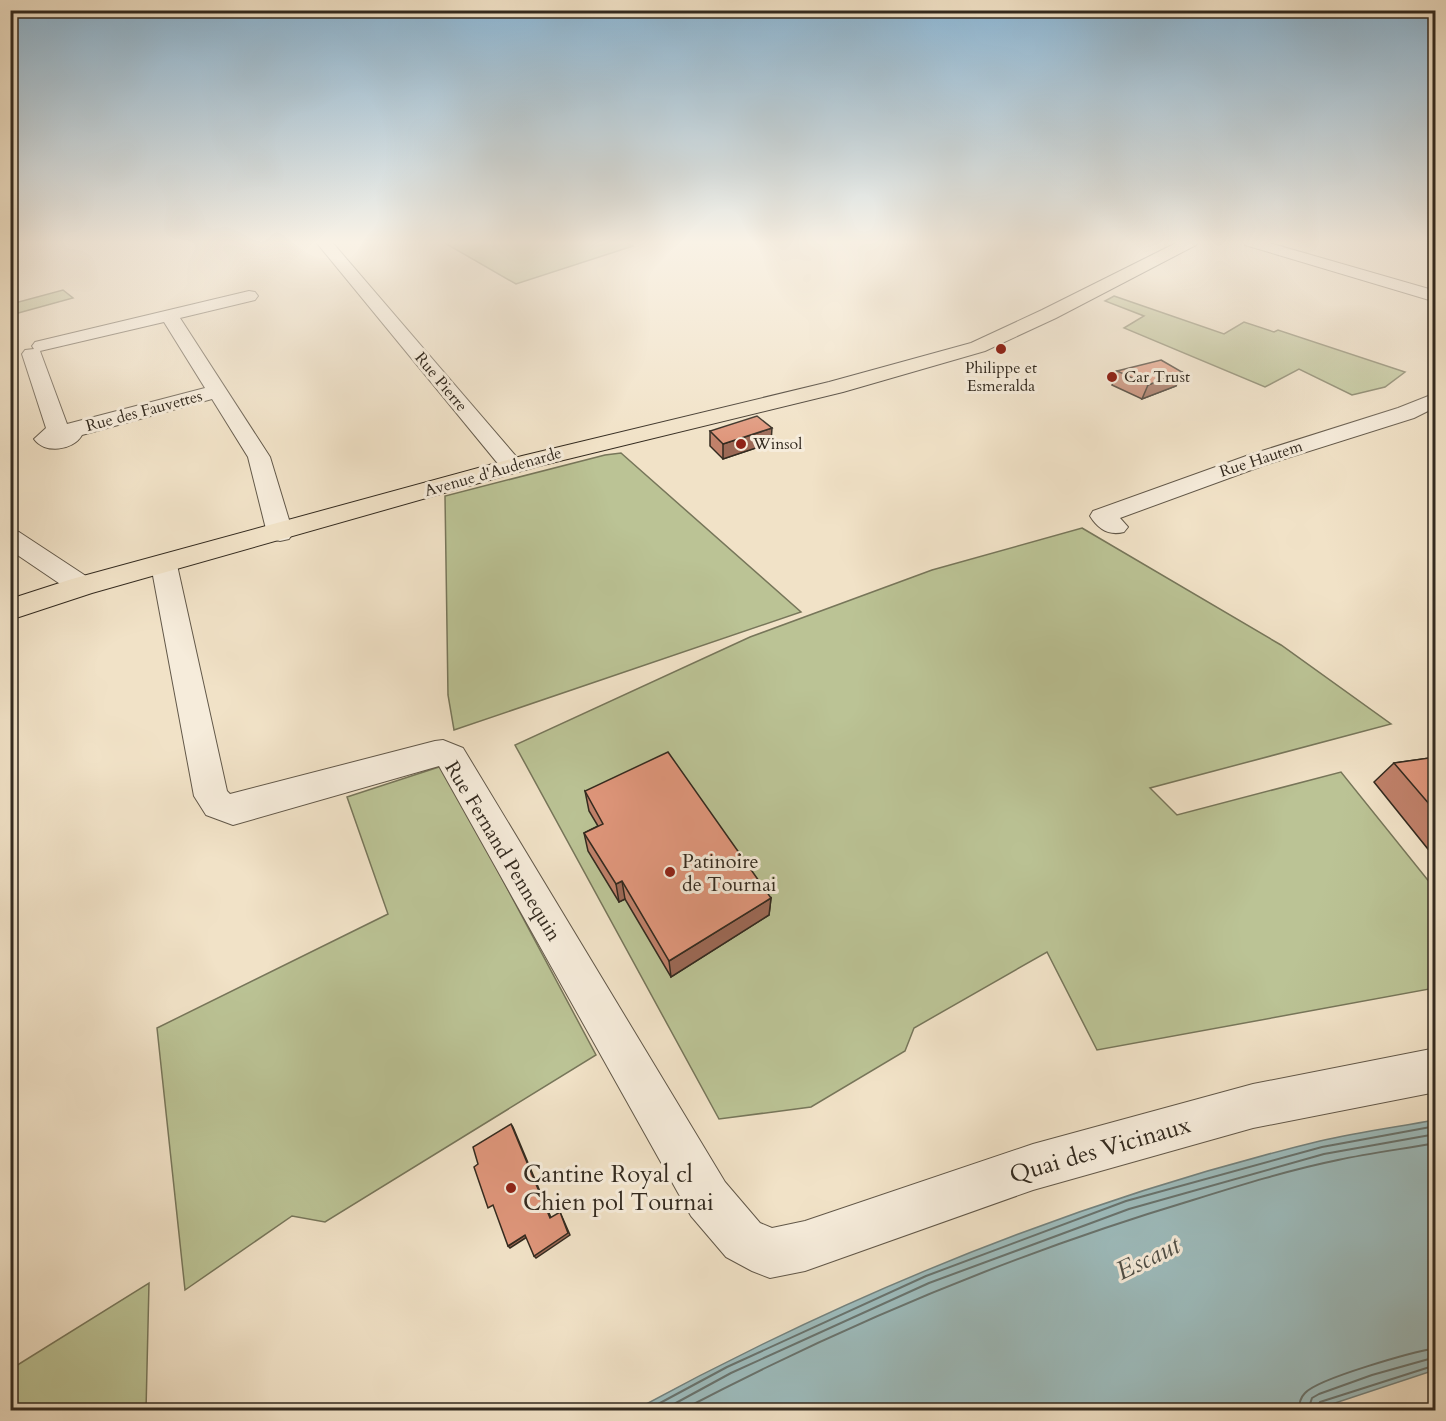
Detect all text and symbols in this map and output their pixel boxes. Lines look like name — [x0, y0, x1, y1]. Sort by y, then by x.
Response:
marker: Philippe et Esmeralda — [994, 342, 1008, 356]
street label: Rue Pierre — [410, 348, 472, 416]
place label: Philippe et Esmeralda — [965, 357, 1037, 397]
place label: Car Trust — [1124, 366, 1190, 388]
marker: Car Trust — [1105, 370, 1119, 384]
street label: Rue des Fauvettes — [83, 385, 205, 437]
place label: Winsol — [752, 433, 802, 455]
street label: Rue Hautem — [1217, 435, 1306, 483]
marker: Winsol — [734, 437, 748, 451]
street label: Avenue d'Audenarde — [422, 442, 564, 502]
street label: Rue Fernand Pennequin — [438, 756, 568, 947]
place label: Patinoire de Tournai — [682, 848, 777, 898]
marker: Patinoire de Tournai — [663, 865, 677, 879]
street label: Quai des Vicinaux — [1006, 1108, 1194, 1192]
place label: Cantine Royal cl Chien pol Tournai — [523, 1158, 714, 1219]
marker: Cantine Royal cl Chien pol Tournai — [504, 1181, 518, 1195]
water label: Escaut — [1110, 1227, 1186, 1288]

